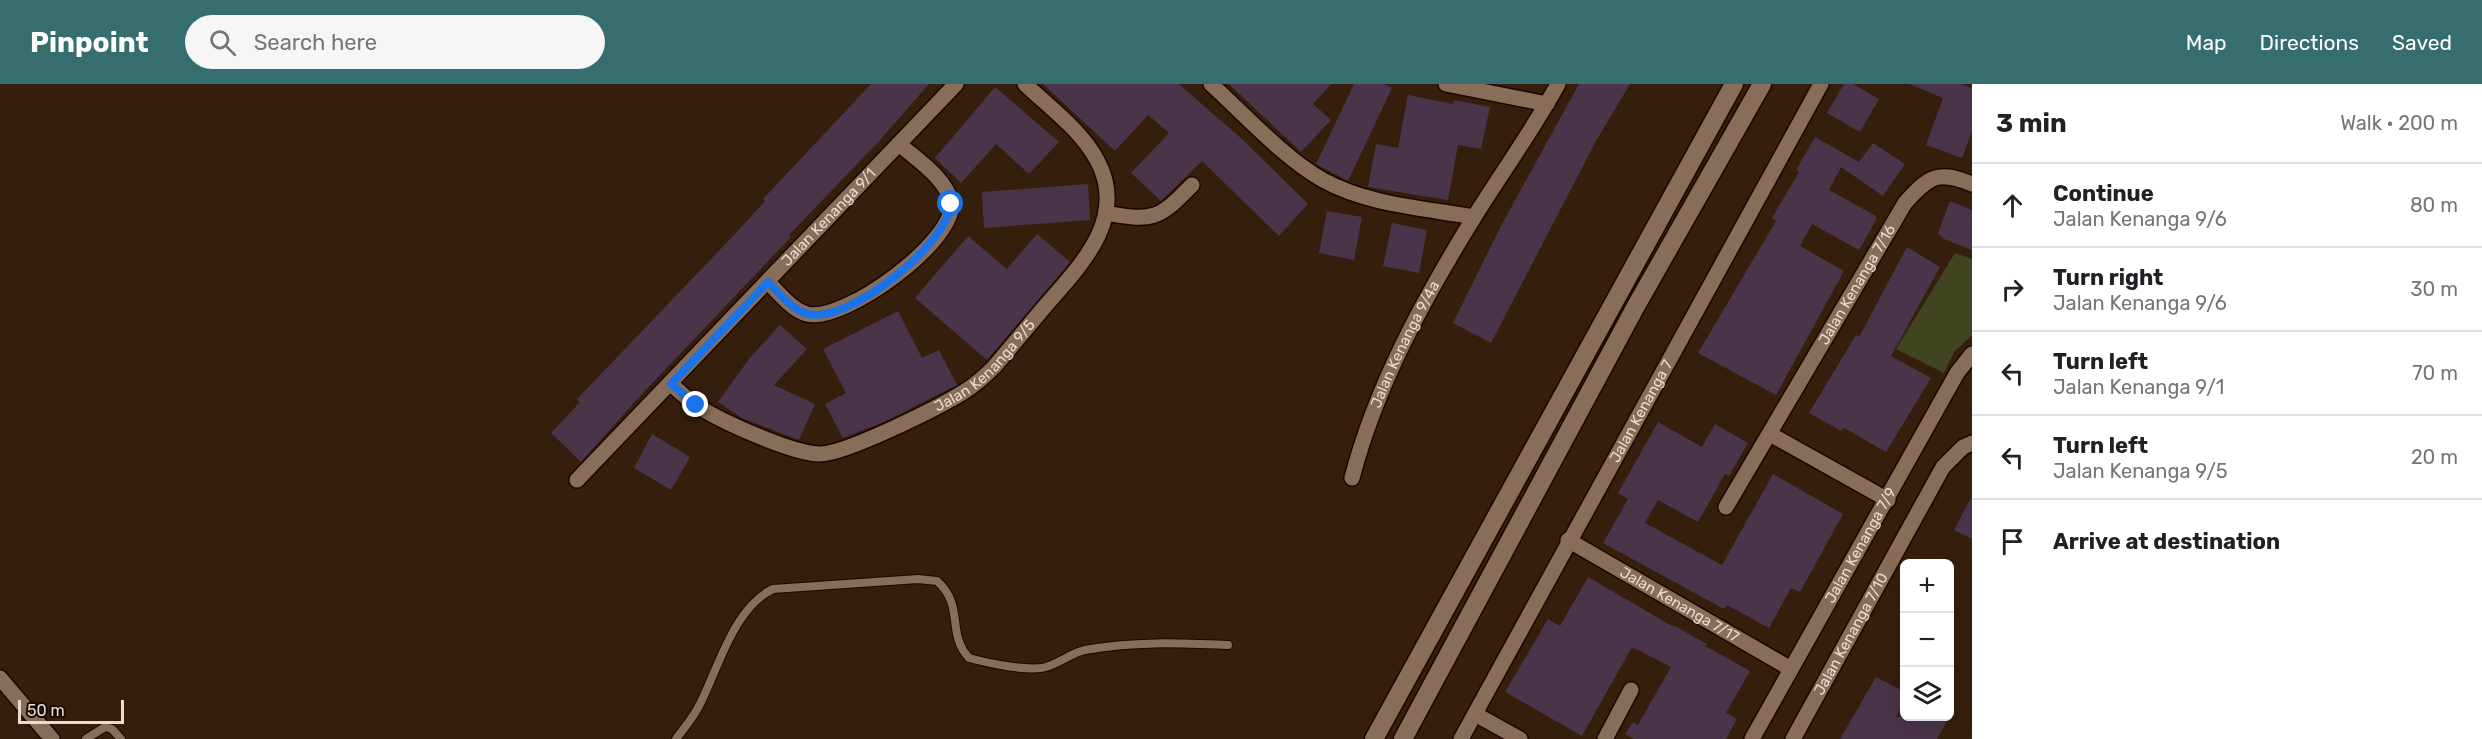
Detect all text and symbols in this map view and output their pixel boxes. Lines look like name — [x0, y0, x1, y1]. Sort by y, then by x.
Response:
search box — [185, 15, 605, 69]
text: Pinpoint — [30, 26, 149, 59]
icon: search — [206, 26, 239, 59]
text: Search here — [254, 29, 377, 56]
text: Map — [2186, 30, 2227, 55]
text: Directions — [2260, 30, 2359, 55]
text: Saved — [2392, 30, 2452, 55]
text: 3 min — [1996, 108, 2067, 139]
text: Walk · 200 m — [2340, 111, 2458, 135]
street label: Jalan Kenanga 9/1 — [778, 164, 880, 270]
text: Continue — [2053, 180, 2154, 207]
icon: ahead — [1996, 189, 2029, 222]
route start — [937, 190, 963, 216]
text: 80 m — [2410, 193, 2458, 217]
text: Jalan Kenanga 9/6 — [2053, 207, 2227, 231]
street label: Jalan Kenanga 7/16 — [1815, 221, 1899, 348]
text: Turn right — [2053, 264, 2163, 291]
icon: right — [1996, 273, 2029, 306]
text: 30 m — [2411, 277, 2458, 301]
street label: Jalan Kenanga 9/4a — [1367, 278, 1443, 411]
text: Jalan Kenanga 9/6 — [2053, 291, 2227, 315]
street label: Jalan Kenanga 9/5 — [931, 316, 1039, 416]
text: Turn left — [2053, 348, 2148, 375]
street label: Jalan Kenanga 7 — [1606, 356, 1677, 466]
icon: left — [1996, 357, 2029, 390]
text: 70 m — [2412, 361, 2458, 385]
text: Jalan Kenanga 9/1 — [2053, 375, 2224, 399]
route end — [682, 391, 708, 417]
text: Turn left — [2053, 432, 2148, 459]
icon: left — [1996, 441, 2029, 474]
text: 20 m — [2411, 445, 2458, 469]
text: Jalan Kenanga 9/5 — [2053, 459, 2228, 483]
street label: Jalan Kenanga 7/9 — [1821, 484, 1900, 606]
icon: arrive — [1996, 525, 2029, 558]
text: Arrive at destination — [2053, 528, 2280, 555]
map controls — [1900, 559, 1954, 721]
button: + — [1900, 559, 1954, 613]
street label: Jalan Kenanga 7/17 — [1617, 563, 1743, 646]
street label: Jalan Kenanga 7/10 — [1810, 570, 1892, 698]
button: − — [1900, 613, 1954, 667]
button: layers — [1900, 667, 1954, 721]
scale bar — [18, 697, 124, 724]
text: 50 m — [27, 701, 65, 720]

